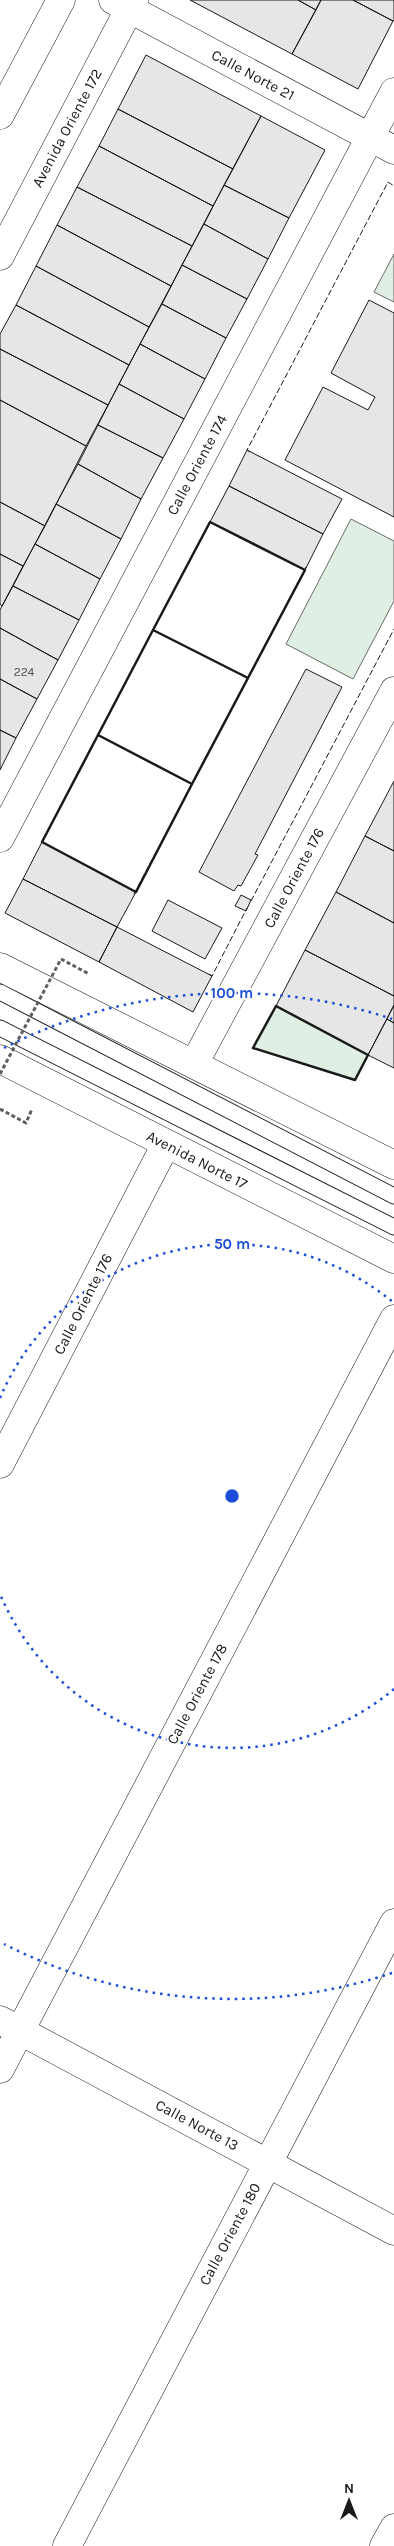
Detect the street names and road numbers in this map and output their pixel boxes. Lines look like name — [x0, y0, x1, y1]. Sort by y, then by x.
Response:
street label: Calle Norte 21 — [208, 46, 298, 104]
street label: Avenida Oriente 172 — [28, 66, 106, 190]
street label: Calle Oriente 174 — [163, 411, 231, 518]
street label: Calle Oriente 176 — [260, 825, 328, 931]
street label: Avenida Norte 17 — [144, 1127, 250, 1193]
street label: Calle Oriente 176 — [50, 1250, 116, 1358]
street label: Calle Oriente 178 — [163, 1641, 231, 1747]
street label: Calle Norte 13 — [152, 2096, 242, 2154]
street label: Calle Oriente 180 — [195, 2180, 265, 2288]

